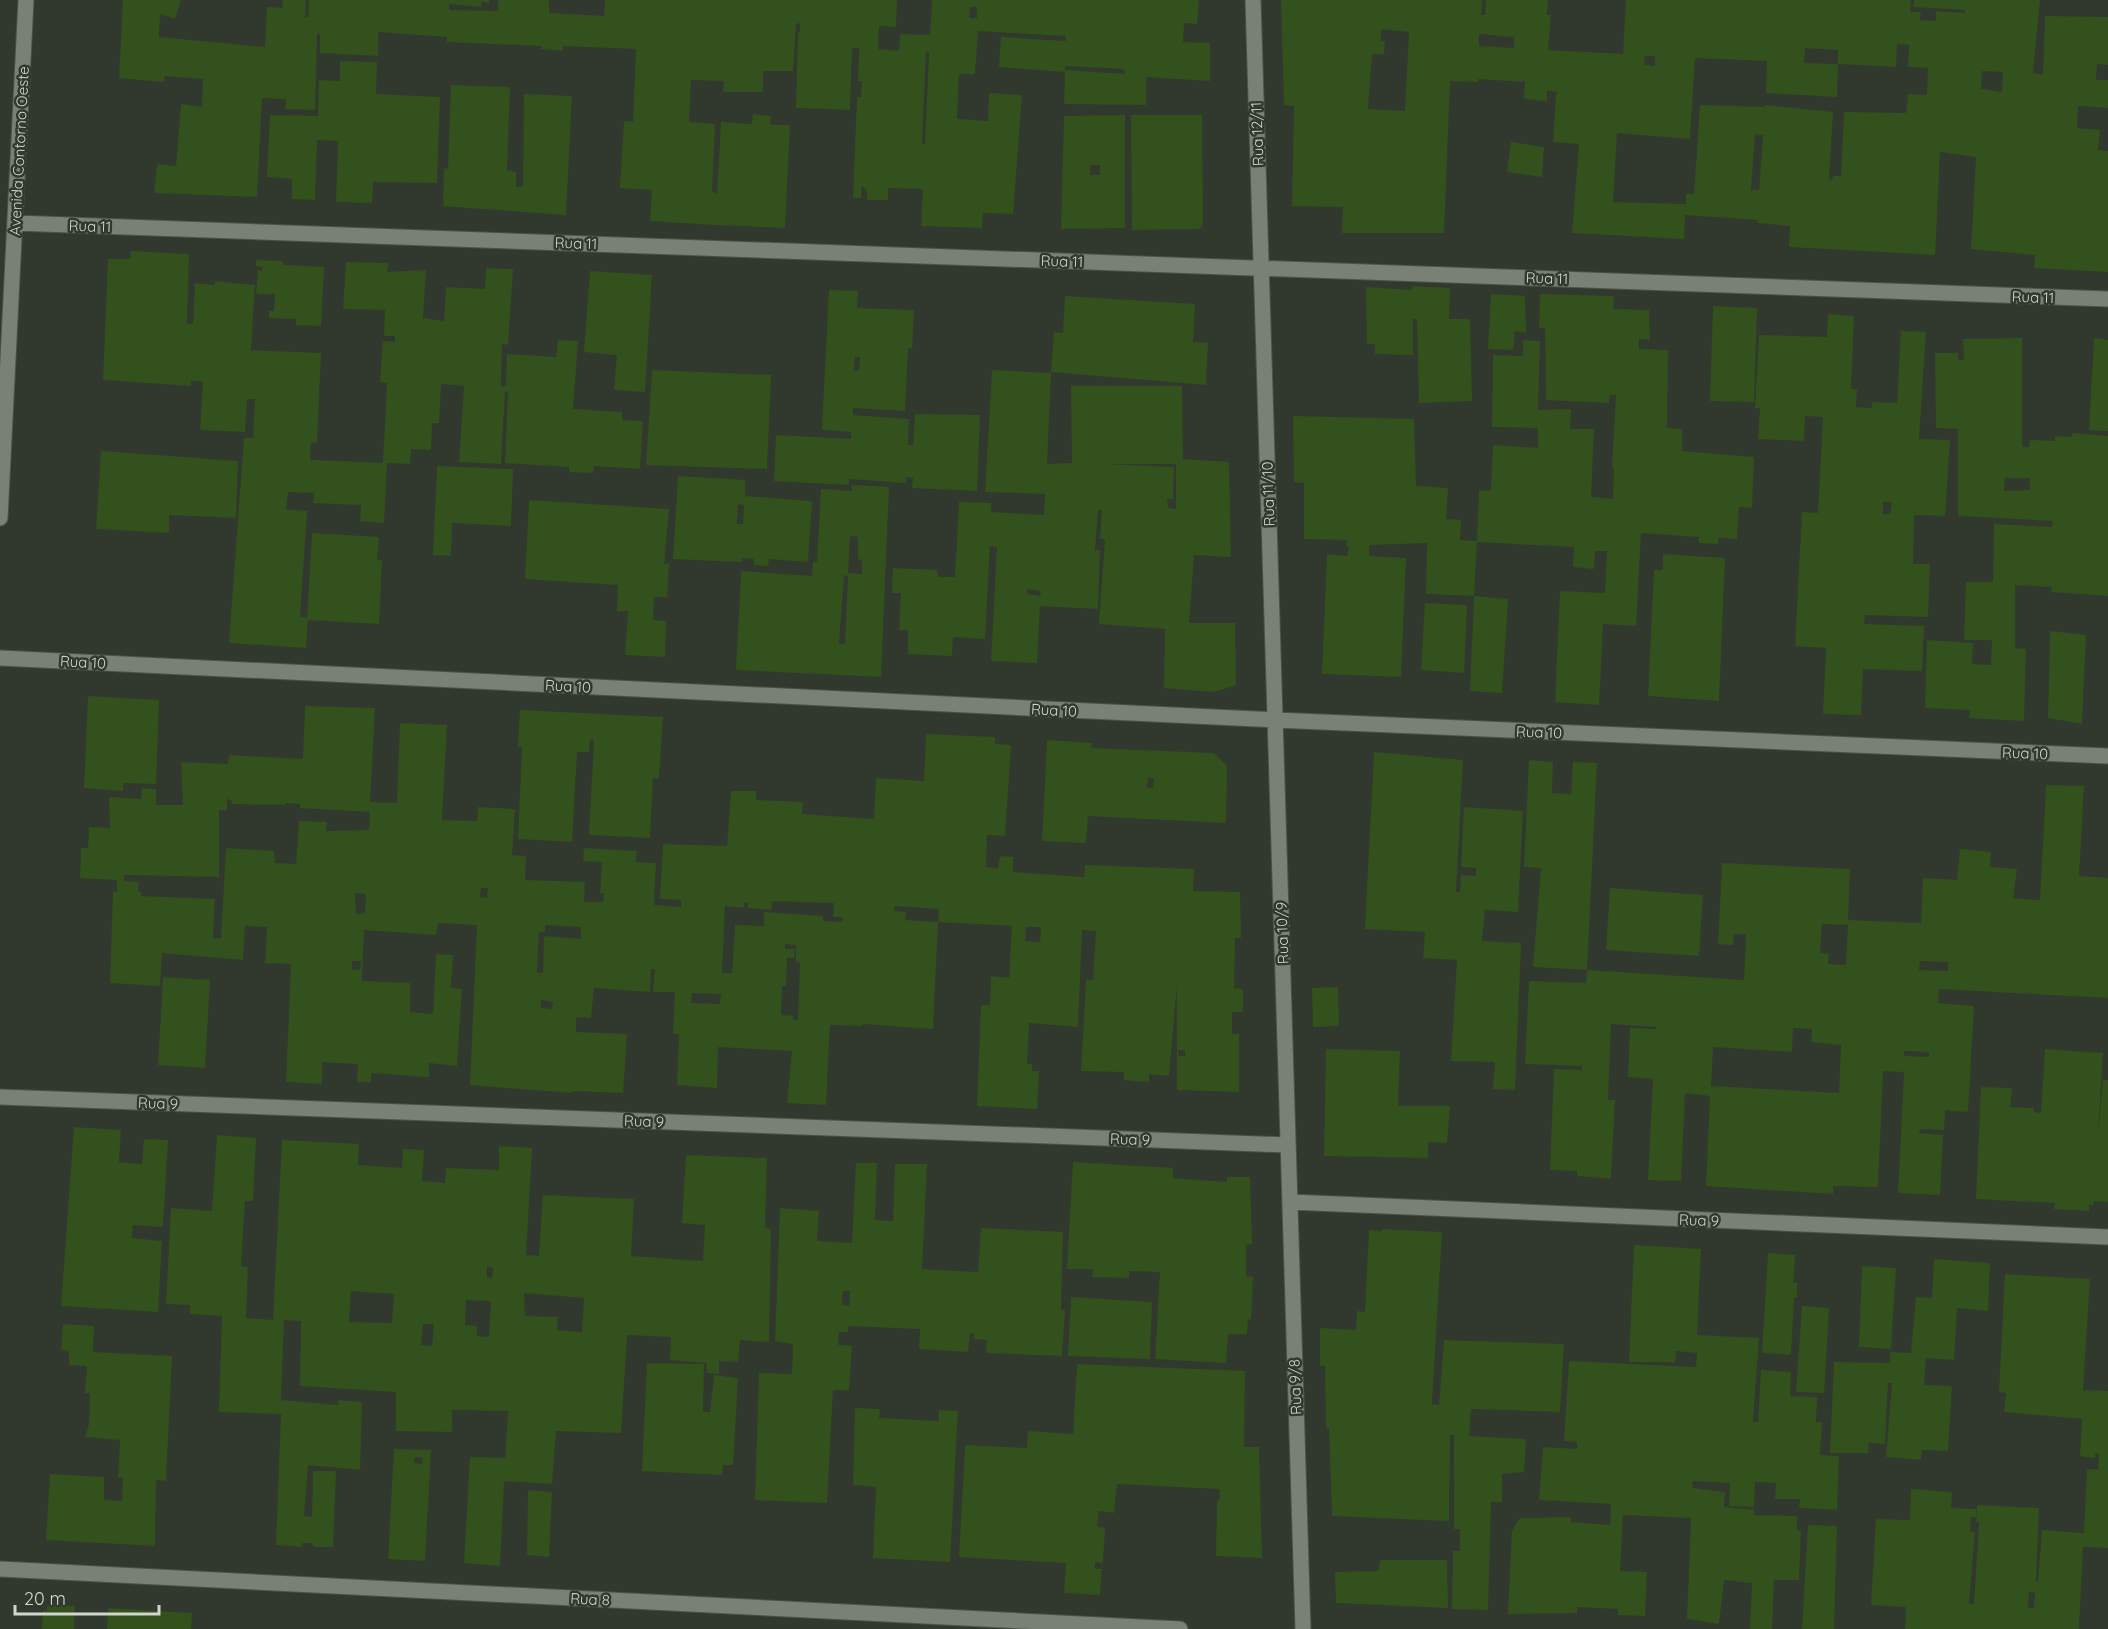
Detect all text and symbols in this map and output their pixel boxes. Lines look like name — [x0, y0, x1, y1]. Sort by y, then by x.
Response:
street label: Avenida Contorno Oeste — [5, 66, 33, 236]
street label: Rua 12/11 — [1246, 101, 1268, 167]
street label: Rua 11 — [68, 216, 112, 236]
street label: Rua 11 — [554, 233, 598, 253]
street label: Rua 11 — [1040, 251, 1084, 271]
street label: Rua 11 — [1525, 268, 1569, 288]
street label: Rua 11 — [2011, 287, 2055, 307]
street label: Rua 11/10 — [1257, 461, 1279, 527]
street label: Rua 10 — [59, 651, 107, 673]
street label: Rua 10 — [544, 675, 592, 697]
street label: Rua 10 — [1030, 699, 1078, 721]
street label: Rua 10 — [1516, 722, 1562, 742]
street label: Rua 10 — [2002, 743, 2048, 763]
street label: Rua 10/9 — [1271, 902, 1293, 964]
street label: Rua 9 — [138, 1093, 178, 1113]
street label: Rua 9 — [624, 1111, 664, 1131]
street label: Rua 9 — [1110, 1129, 1150, 1149]
street label: Rua 9 — [1679, 1210, 1719, 1230]
street label: Rua 9/8 — [1285, 1359, 1305, 1415]
scale bar — [15, 1578, 159, 1616]
text: 20 m — [24, 1587, 66, 1610]
street label: Rua 8 — [570, 1588, 610, 1610]

